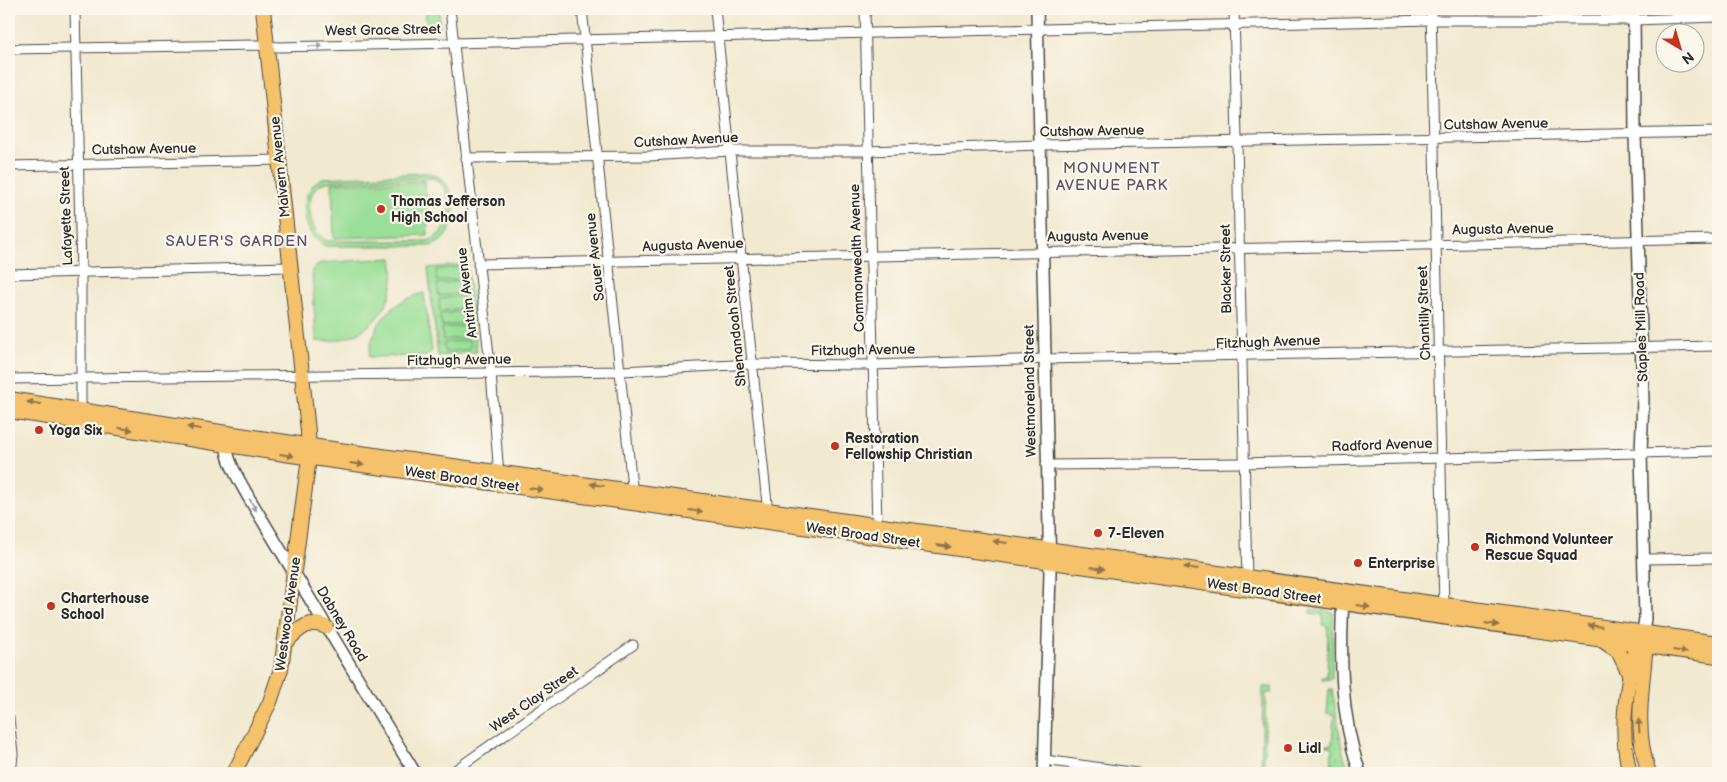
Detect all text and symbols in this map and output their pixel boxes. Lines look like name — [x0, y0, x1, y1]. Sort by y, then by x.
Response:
street label: West Grace Street — [325, 20, 442, 40]
north arrow — [1654, 22, 1704, 72]
one-way arrow — [308, 42, 324, 50]
text: N — [1678, 48, 1697, 68]
street label: Cutshaw Avenue — [1444, 115, 1548, 133]
street label: Malvern Avenue — [266, 116, 294, 218]
street label: Cutshaw Avenue — [1040, 122, 1144, 140]
street label: Cutshaw Avenue — [633, 129, 739, 151]
street label: Cutshaw Avenue — [92, 140, 196, 158]
district label: MONUMENT AVENUE PARK — [1056, 159, 1168, 195]
street label: Lafayette Street — [56, 165, 76, 266]
street label: Commonwealth Avenue — [846, 184, 868, 332]
place label: Thomas Jefferson High School — [391, 193, 505, 226]
marker: Thomas Jefferson High School — [375, 203, 387, 215]
street label: Sauer Avenue — [582, 212, 608, 302]
street label: Augusta Avenue — [1452, 220, 1554, 238]
street label: Blacker Street — [1217, 223, 1235, 314]
street label: Augusta Avenue — [1047, 227, 1149, 245]
district label: SAUER'S GARDEN — [166, 232, 308, 251]
street label: Augusta Avenue — [642, 235, 744, 255]
street label: Antrim Avenue — [453, 247, 481, 339]
street label: Shenandoah Street — [720, 264, 750, 387]
street label: Chantilly Street — [1414, 265, 1434, 361]
street label: Staples Mill Road — [1631, 272, 1651, 382]
street label: Westmoreland Street — [1020, 324, 1040, 458]
street label: Fitzhugh Avenue — [1215, 332, 1321, 352]
street label: Fitzhugh Avenue — [811, 341, 915, 359]
street label: Fitzhugh Avenue — [407, 351, 511, 369]
one-way arrow — [25, 399, 41, 407]
place label: Yoga Six — [49, 422, 103, 439]
marker: Yoga Six — [33, 424, 45, 436]
one-way arrow — [186, 424, 202, 432]
one-way arrow — [118, 426, 134, 434]
place label: Restoration Fellowship Christian — [845, 430, 973, 463]
street label: Radford Avenue — [1331, 435, 1433, 455]
marker: Restoration Fellowship Christian — [829, 440, 841, 452]
one-way arrow — [279, 451, 295, 459]
one-way arrow — [350, 461, 366, 469]
street label: West Broad Street — [404, 463, 521, 496]
one-way arrow — [588, 481, 604, 489]
one-way arrow — [528, 485, 544, 493]
one-way arrow — [249, 498, 257, 512]
one-way arrow — [689, 508, 705, 516]
street label: West Broad Street — [805, 519, 922, 552]
place label: 7-Eleven — [1108, 525, 1165, 542]
marker: 7-Eleven — [1092, 527, 1104, 539]
place label: Richmond Volunteer Rescue Squad — [1485, 531, 1614, 564]
one-way arrow — [992, 538, 1008, 546]
marker: Richmond Volunteer Rescue Squad — [1469, 541, 1481, 553]
one-way arrow — [936, 542, 952, 550]
place label: Enterprise — [1368, 555, 1435, 572]
street label: Westwood Avenue — [272, 556, 304, 672]
marker: Enterprise — [1352, 557, 1364, 569]
one-way arrow — [1090, 564, 1106, 572]
one-way arrow — [1183, 564, 1199, 572]
street label: West Broad Street — [1206, 575, 1323, 608]
street label: Dabney Road — [313, 583, 371, 665]
place label: Charterhouse School — [61, 590, 149, 623]
marker: Charterhouse School — [45, 600, 57, 612]
one-way arrow — [1355, 602, 1371, 610]
one-way arrow — [1484, 620, 1500, 628]
one-way arrow — [1587, 622, 1603, 630]
one-way arrow — [1672, 647, 1688, 655]
street label: West Clay Street — [487, 662, 582, 736]
one-way arrow — [1635, 717, 1643, 733]
place label: Lidl — [1298, 740, 1321, 757]
marker: Lidl — [1282, 742, 1294, 754]

